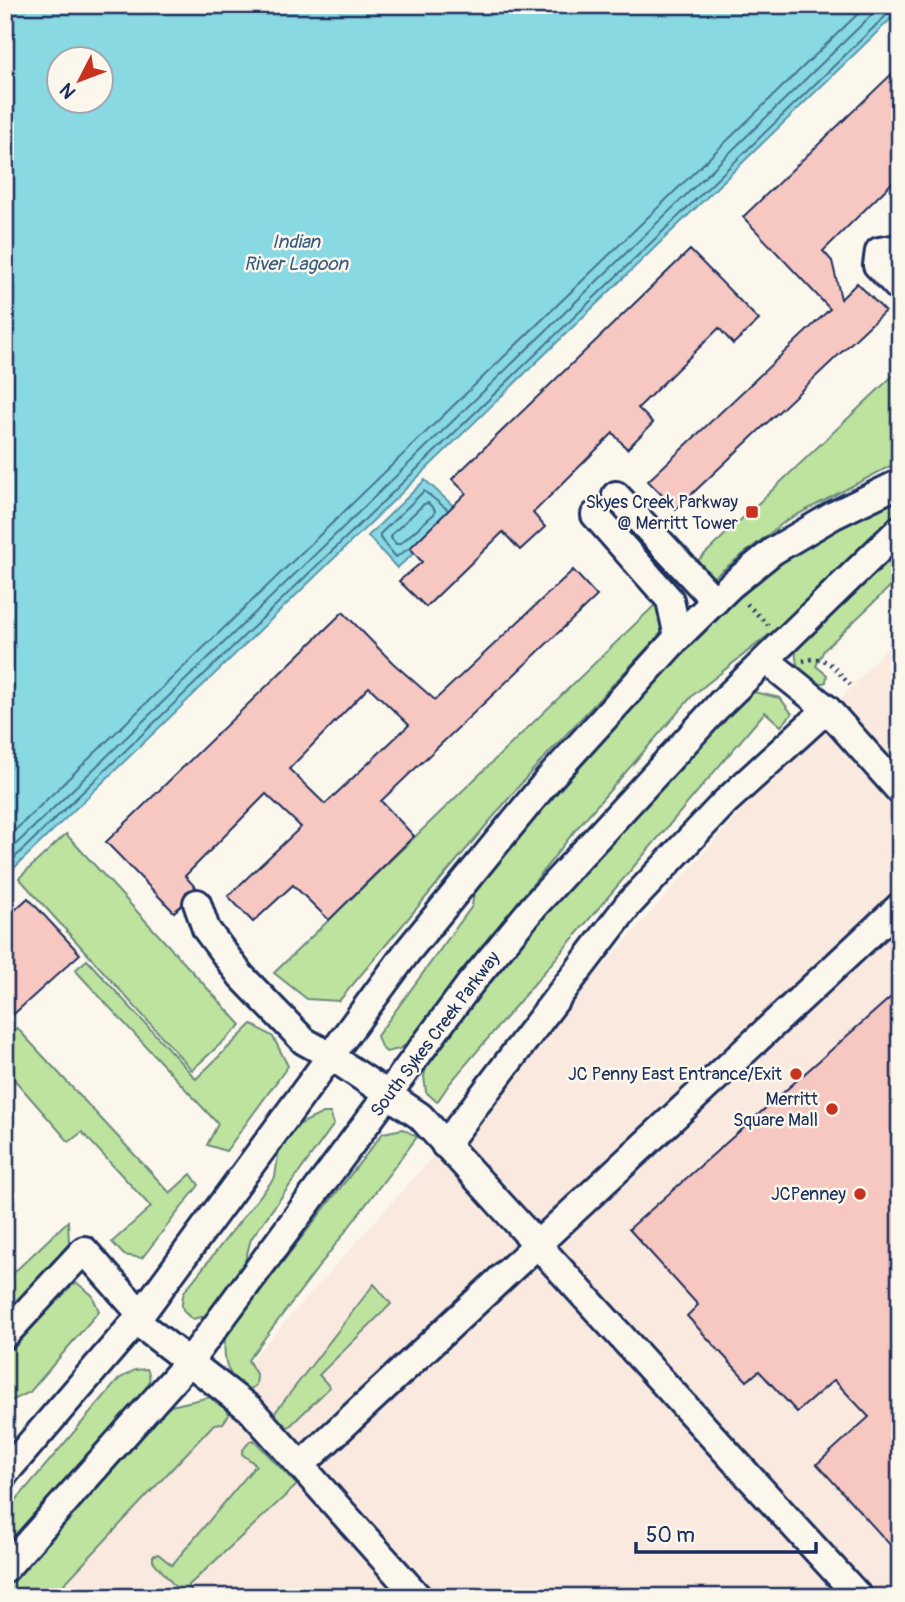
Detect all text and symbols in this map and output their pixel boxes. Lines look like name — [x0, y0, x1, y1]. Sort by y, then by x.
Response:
north arrow — [46, 46, 116, 116]
text: N — [55, 78, 81, 104]
water label: Indian River Lagoon — [244, 230, 349, 276]
place label: Skyes Creek Parkway @ Merritt Tower — [586, 491, 739, 535]
marker: Skyes Creek Parkway @ Merritt Tower — [744, 504, 760, 520]
street label: South Sykes Creek Parkway — [366, 947, 505, 1122]
place label: JC Penny East Entrance/Exit — [568, 1063, 783, 1086]
marker: JC Penny East Entrance/Exit — [788, 1066, 804, 1082]
place label: Merritt Square Mall — [733, 1088, 819, 1132]
marker: Merritt Square Mall — [824, 1101, 840, 1117]
place label: JCPenney — [771, 1183, 846, 1206]
marker: JCPenney — [852, 1186, 868, 1202]
scale bar — [636, 1511, 816, 1555]
text: 50 m — [646, 1522, 695, 1549]

